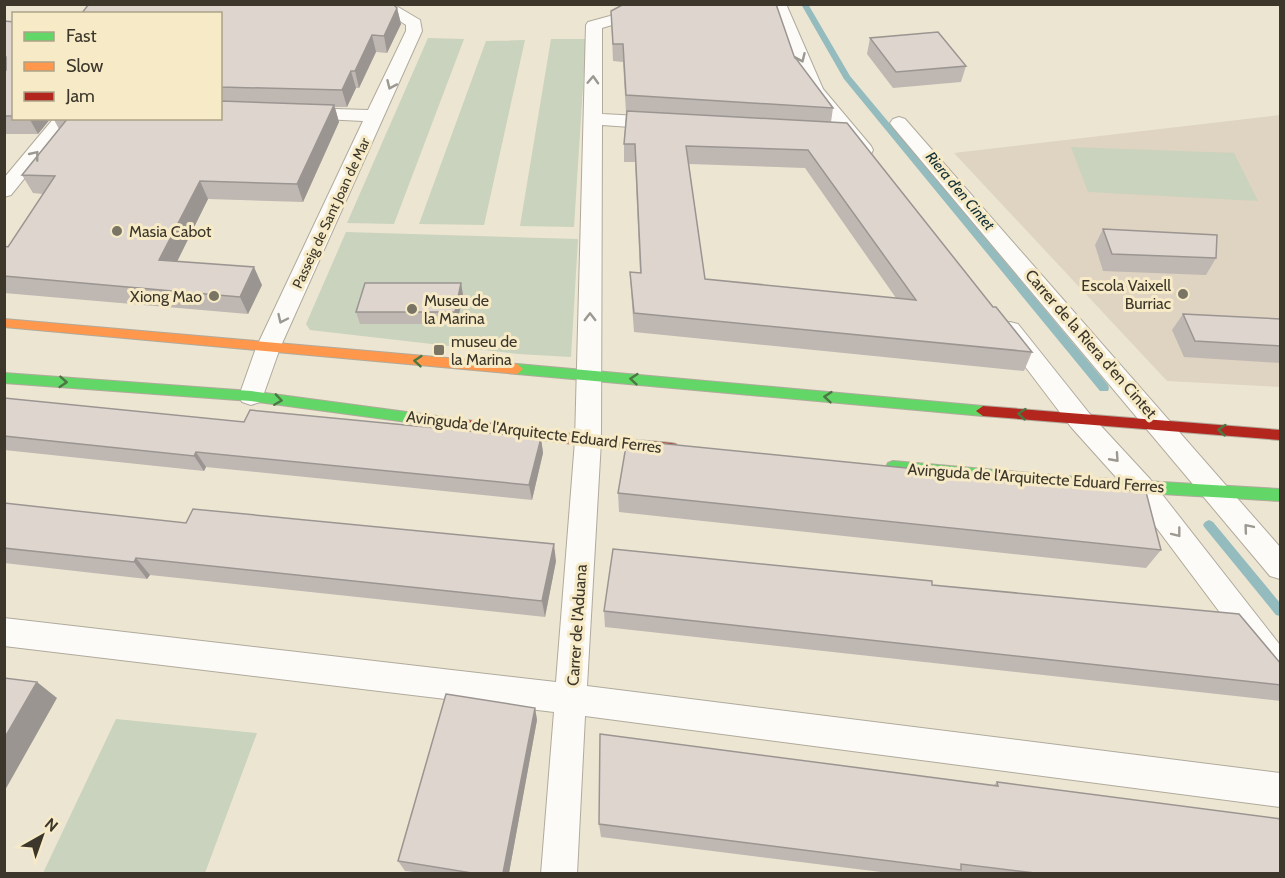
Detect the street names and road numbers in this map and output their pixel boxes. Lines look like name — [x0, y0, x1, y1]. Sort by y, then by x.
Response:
street label: Passeig de Sant Joan de Mar — [288, 134, 374, 291]
street label: Carrer de la Riera d'en Cintet — [1021, 266, 1161, 423]
street label: Avinguda de l'Arquitecte Eduard Ferres — [405, 407, 663, 457]
street label: Avinguda de l'Arquitecte Eduard Ferres — [907, 460, 1165, 496]
street label: Carrer de l'Aduana — [563, 563, 591, 686]

